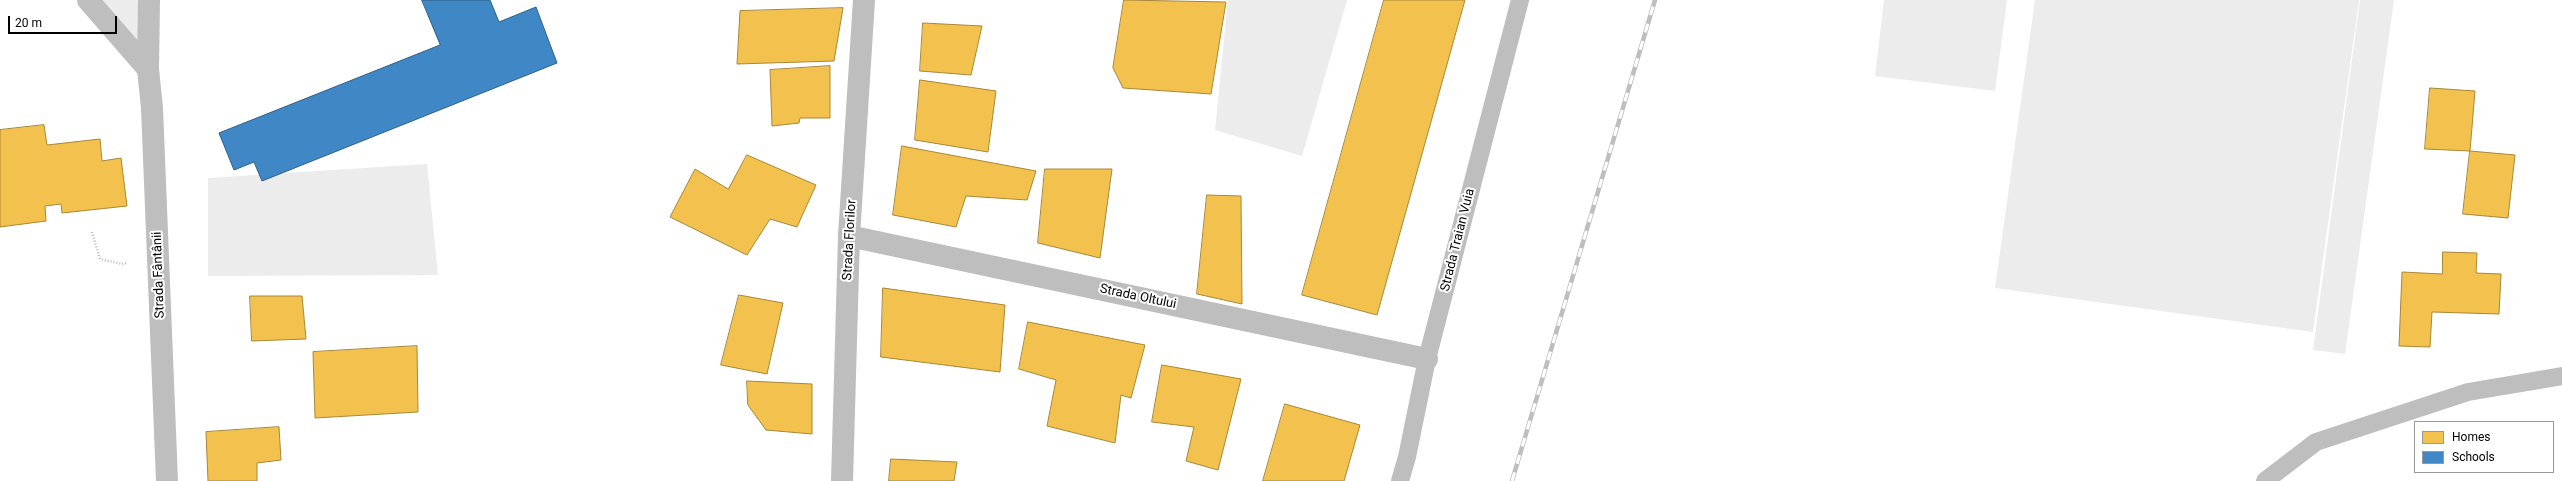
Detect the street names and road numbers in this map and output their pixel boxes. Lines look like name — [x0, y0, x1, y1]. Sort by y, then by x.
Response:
street label: Strada Traian Vuia — [1438, 187, 1478, 293]
street label: Strada Florilor — [840, 199, 860, 281]
street label: Strada Fântânii — [150, 231, 168, 319]
street label: Strada Oltului — [1098, 281, 1178, 313]

